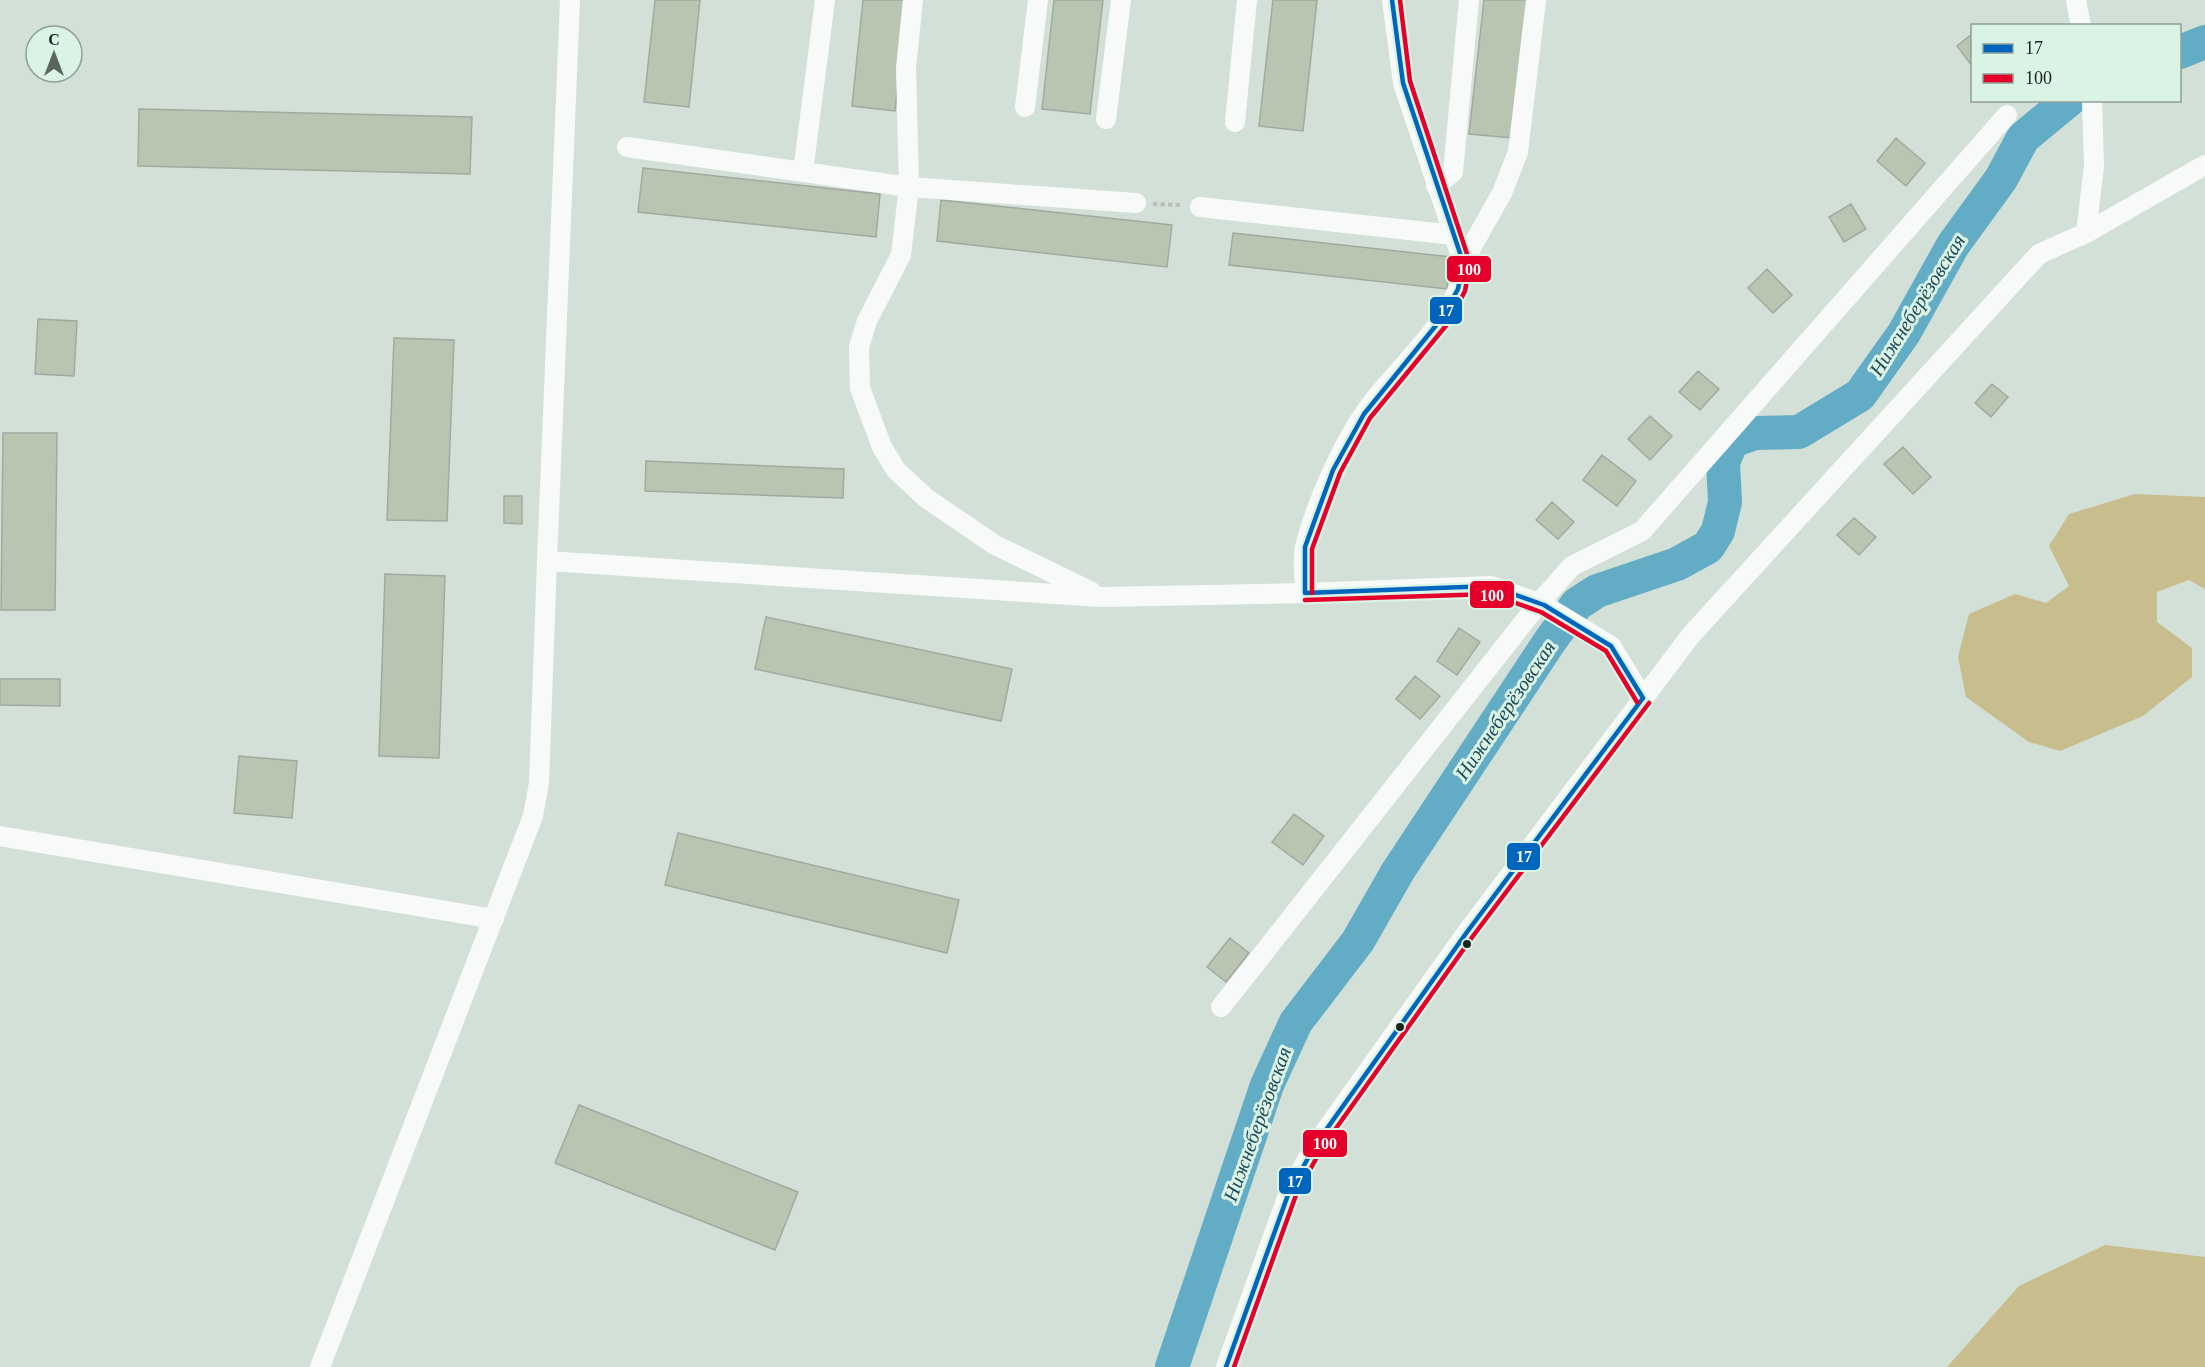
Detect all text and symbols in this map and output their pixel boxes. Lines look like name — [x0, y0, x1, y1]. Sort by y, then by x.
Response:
north arrow — [24, 24, 84, 84]
legend — [1971, 24, 2181, 102]
text: С — [48, 31, 60, 48]
text: 17 — [2025, 38, 2043, 58]
text: 100 — [2025, 68, 2052, 88]
water label: Нижнеберёзовская — [1864, 230, 1970, 381]
line badge: 100 — [1446, 255, 1492, 283]
text: 100 — [1457, 261, 1481, 278]
line badge: 17 — [1429, 296, 1463, 325]
text: 17 — [1438, 302, 1454, 319]
line badge: 100 — [1469, 580, 1515, 609]
text: 100 — [1480, 587, 1504, 604]
water label: Нижнеберёзовская — [1450, 637, 1560, 785]
line badge: 17 — [1506, 842, 1541, 871]
text: 17 — [1516, 848, 1532, 865]
unlabelled marker — [1461, 938, 1473, 950]
unlabelled marker — [1394, 1021, 1406, 1033]
water label: Нижнеберёзовская — [1219, 1044, 1296, 1205]
line badge: 100 — [1302, 1129, 1348, 1158]
text: 100 — [1313, 1135, 1337, 1152]
line badge: 17 — [1278, 1167, 1312, 1195]
text: 17 — [1287, 1173, 1303, 1190]

